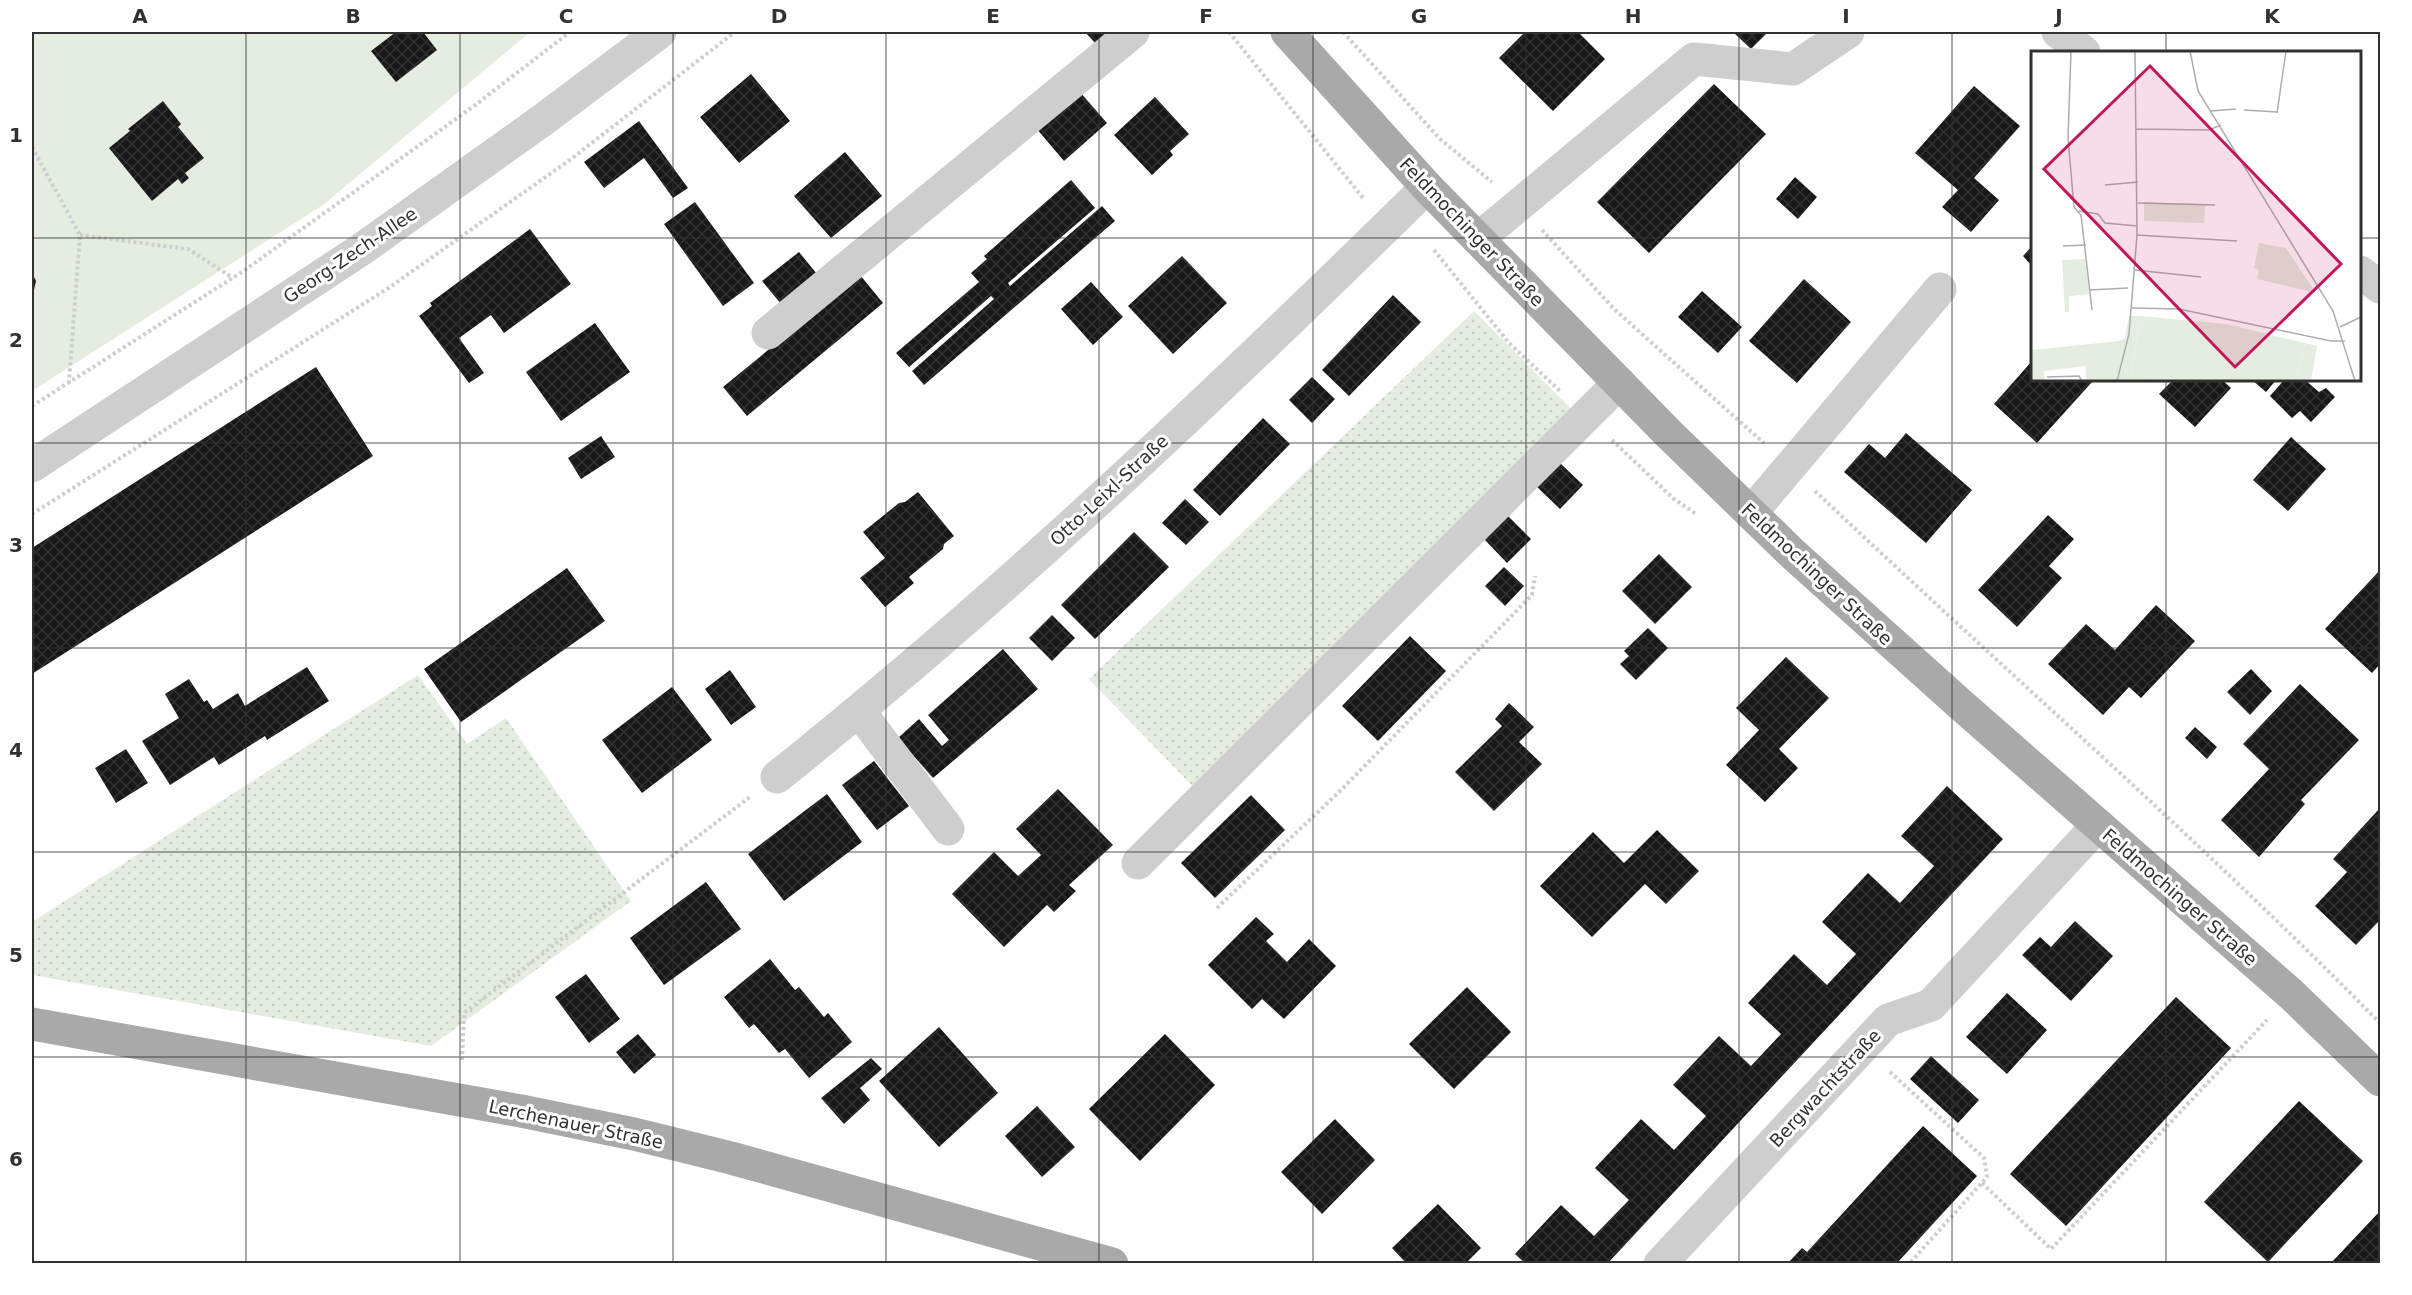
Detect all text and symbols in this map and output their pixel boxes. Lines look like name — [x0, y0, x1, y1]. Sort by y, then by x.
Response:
text: A — [132, 4, 148, 28]
text: B — [345, 4, 361, 28]
text: C — [559, 4, 573, 28]
text: D — [771, 4, 787, 28]
text: E — [986, 4, 1000, 28]
text: F — [1199, 4, 1213, 28]
text: G — [1411, 4, 1427, 28]
text: H — [1625, 4, 1641, 28]
text: I — [1842, 4, 1850, 28]
text: J — [2053, 4, 2063, 28]
text: K — [2264, 4, 2281, 28]
inset map — [2031, 51, 2361, 381]
text: 1 — [9, 123, 23, 147]
street label: Feldmochinger Straße — [1396, 153, 1548, 311]
street label: Georg-Zech-Allee — [279, 203, 421, 307]
text: 2 — [9, 328, 23, 352]
street label: Otto-Leixl-Straße — [1046, 430, 1172, 550]
street label: Feldmochinger Straße — [1737, 499, 1897, 649]
text: 3 — [9, 533, 23, 557]
text: 4 — [9, 738, 23, 762]
street label: Feldmochinger Straße — [2098, 824, 2262, 970]
text: 5 — [9, 943, 23, 967]
street label: Bergwachtstraße — [1765, 1025, 1885, 1151]
street label: Lerchenauer Straße — [487, 1095, 665, 1153]
text: 6 — [9, 1147, 23, 1171]

